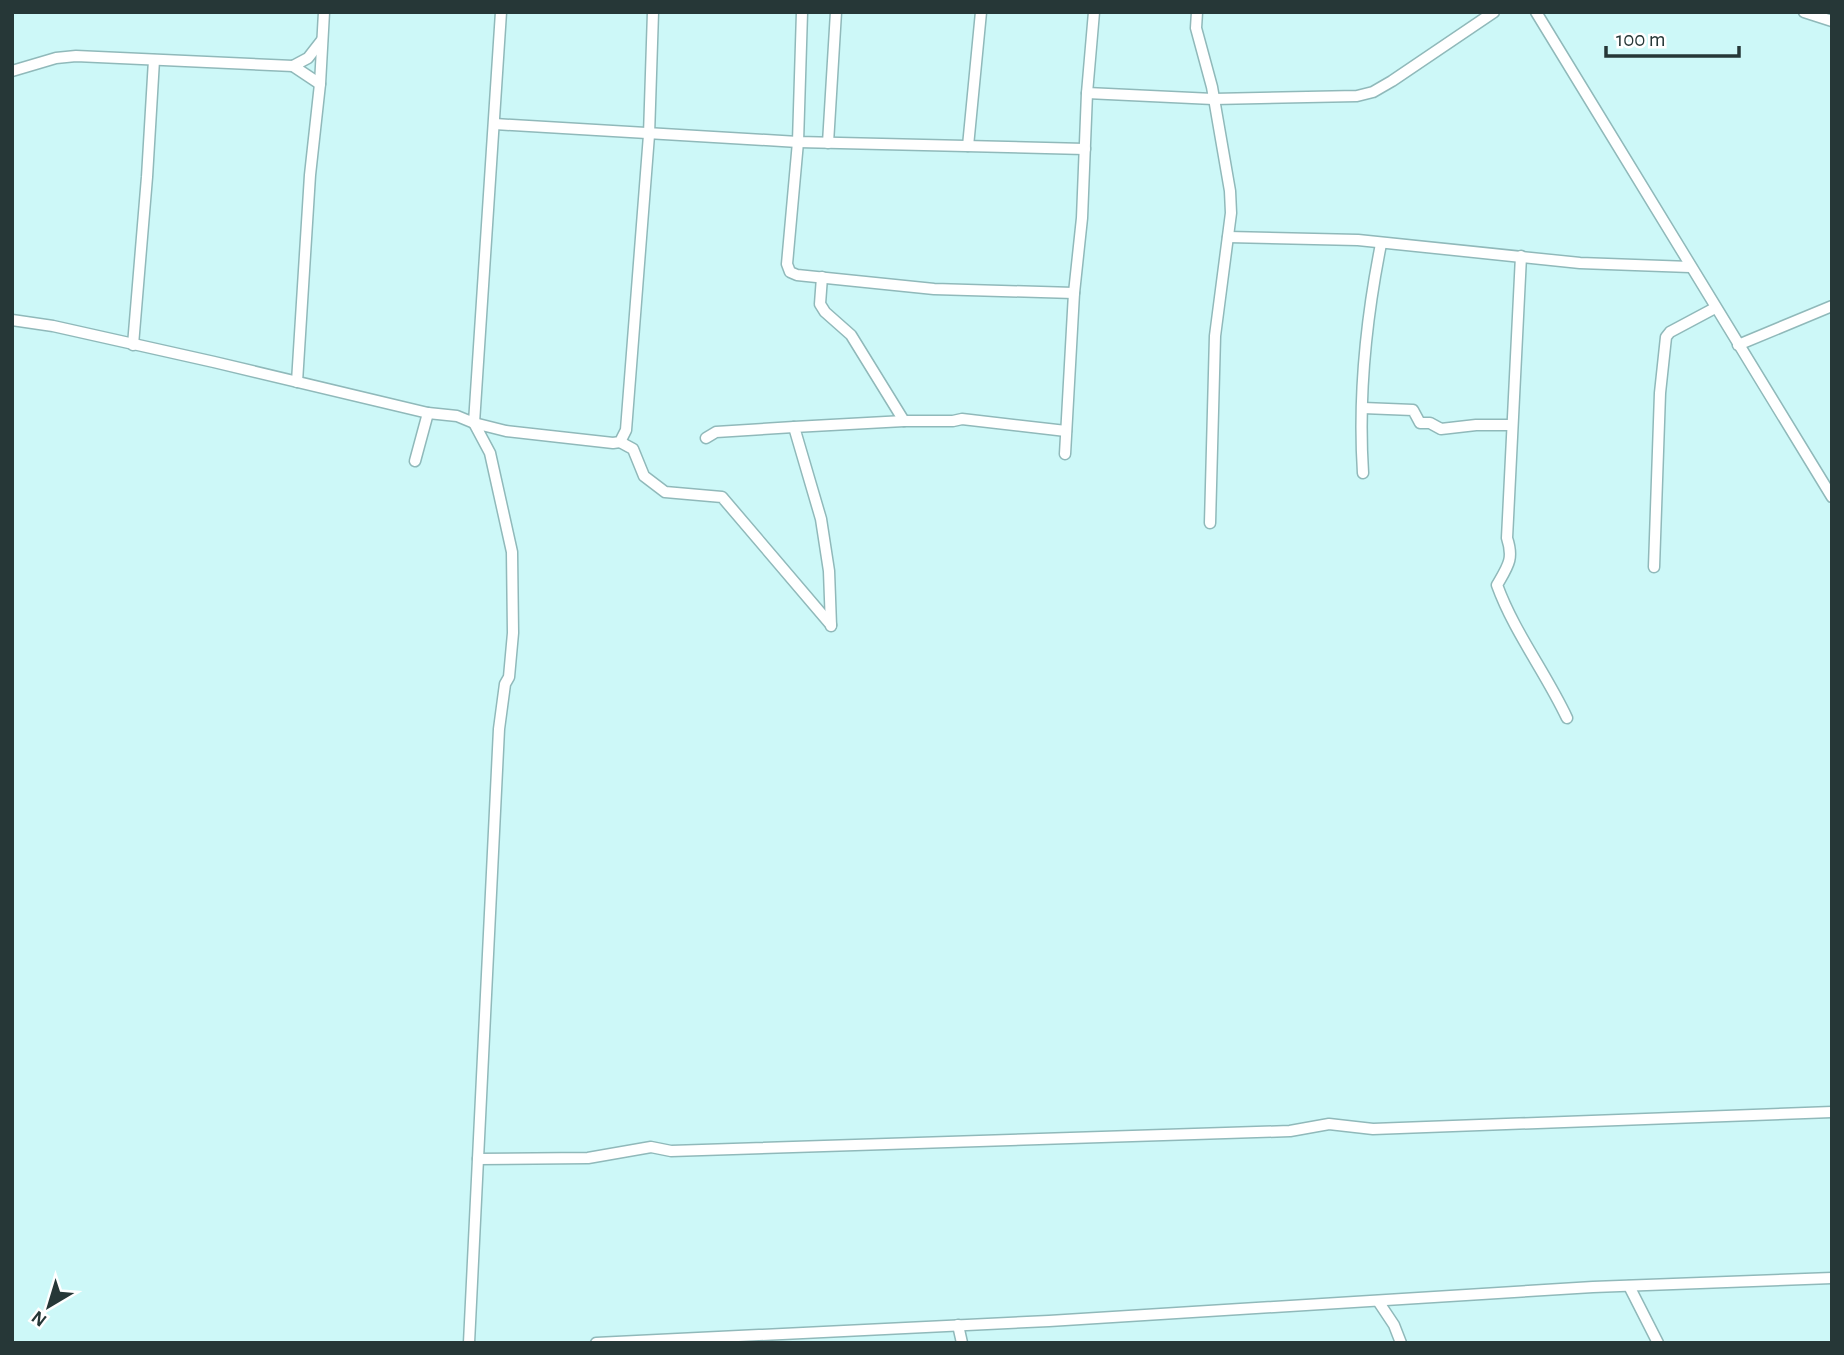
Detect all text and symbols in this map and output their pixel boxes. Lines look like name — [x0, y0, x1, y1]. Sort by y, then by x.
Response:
scale bar — [1606, 14, 1739, 58]
text: 100 m — [1616, 29, 1666, 50]
north arrow — [14, 1271, 84, 1341]
text: N — [28, 1307, 51, 1330]

